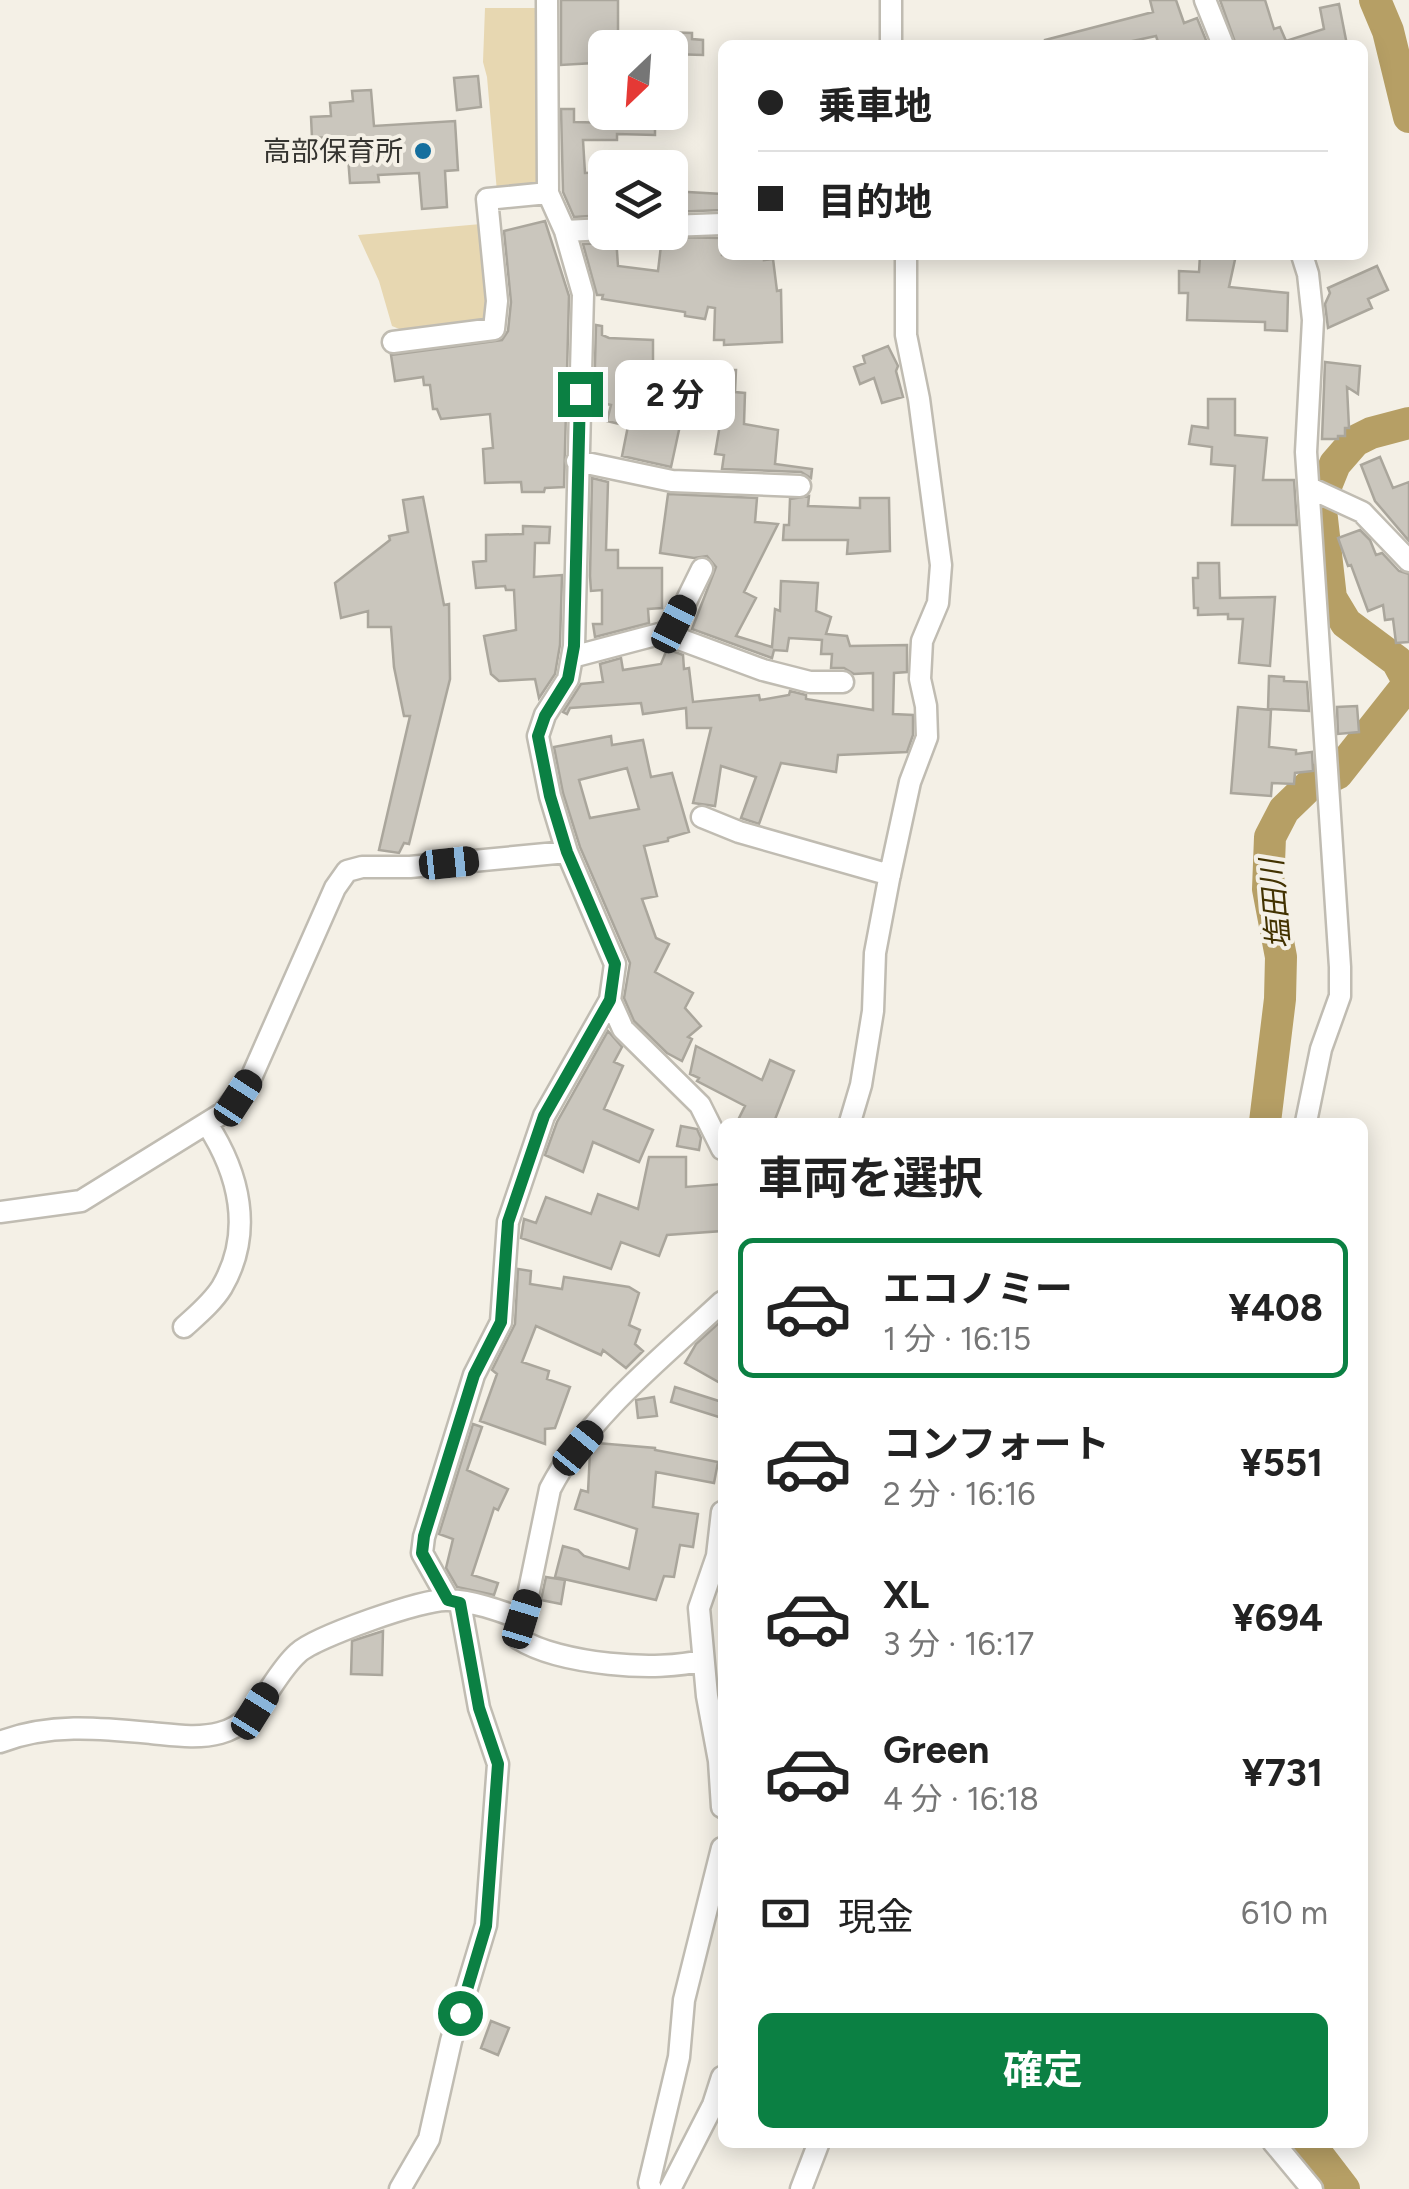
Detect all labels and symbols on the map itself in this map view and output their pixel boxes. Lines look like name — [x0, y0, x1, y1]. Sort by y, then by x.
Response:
north arrow — [588, 30, 688, 130]
place label: 高部保育所 — [263, 134, 403, 168]
marker: 高部保育所 — [412, 140, 434, 162]
callout: 2 分 — [615, 359, 735, 429]
route end — [558, 372, 603, 417]
car — [647, 590, 701, 658]
car — [418, 845, 480, 881]
water label: 塩田川 — [1252, 855, 1297, 950]
car — [209, 1065, 267, 1131]
car — [547, 1415, 609, 1481]
car — [499, 1586, 545, 1652]
car — [226, 1678, 284, 1744]
route start — [438, 1991, 483, 2036]

